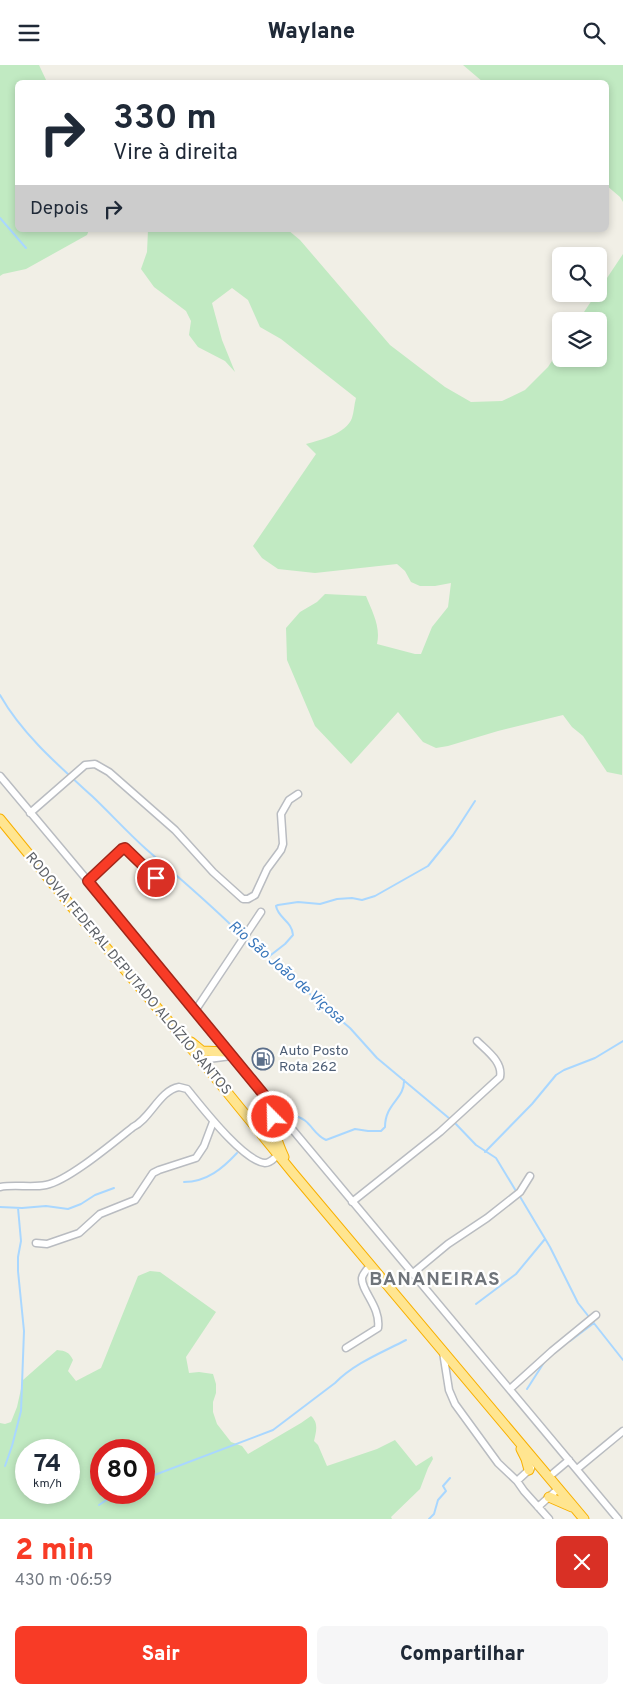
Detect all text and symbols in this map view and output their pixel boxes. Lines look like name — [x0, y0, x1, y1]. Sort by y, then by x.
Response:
icon: menu — [15, 19, 43, 47]
text: Waylane — [268, 19, 355, 46]
icon: search — [580, 19, 608, 47]
text: 330 m — [113, 97, 217, 141]
icon: right — [30, 100, 95, 165]
text: Vire à direita — [113, 140, 238, 167]
icon: right — [99, 195, 127, 223]
text: Depois — [30, 197, 89, 221]
map controls — [552, 247, 607, 367]
button: search — [552, 247, 607, 302]
button: layers — [552, 312, 607, 367]
street label: RODOVIA FEDERAL DEPUTADO ALOÍZIO SANTOS — [21, 849, 235, 1099]
pin — [135, 857, 177, 899]
icon: arrive — [142, 864, 170, 892]
water label: Rio São João de Viçosa — [224, 917, 348, 1029]
place label: Auto Posto Rota 262 — [279, 1043, 349, 1076]
fuel station icon: Auto Posto Rota 262 — [251, 1047, 275, 1071]
position arrow — [246, 1090, 298, 1142]
district label: BANANEIRAS — [369, 1268, 501, 1292]
speed limit sign: 80 — [90, 1439, 155, 1504]
text: 74 — [34, 1449, 61, 1481]
text: km/h — [33, 1476, 62, 1492]
text: 2 min — [15, 1533, 94, 1570]
button: close — [556, 1536, 608, 1588]
text: 430 m · 06:59 — [15, 1571, 112, 1591]
button: Sair — [15, 1626, 307, 1684]
button: Compartilhar — [317, 1626, 608, 1684]

